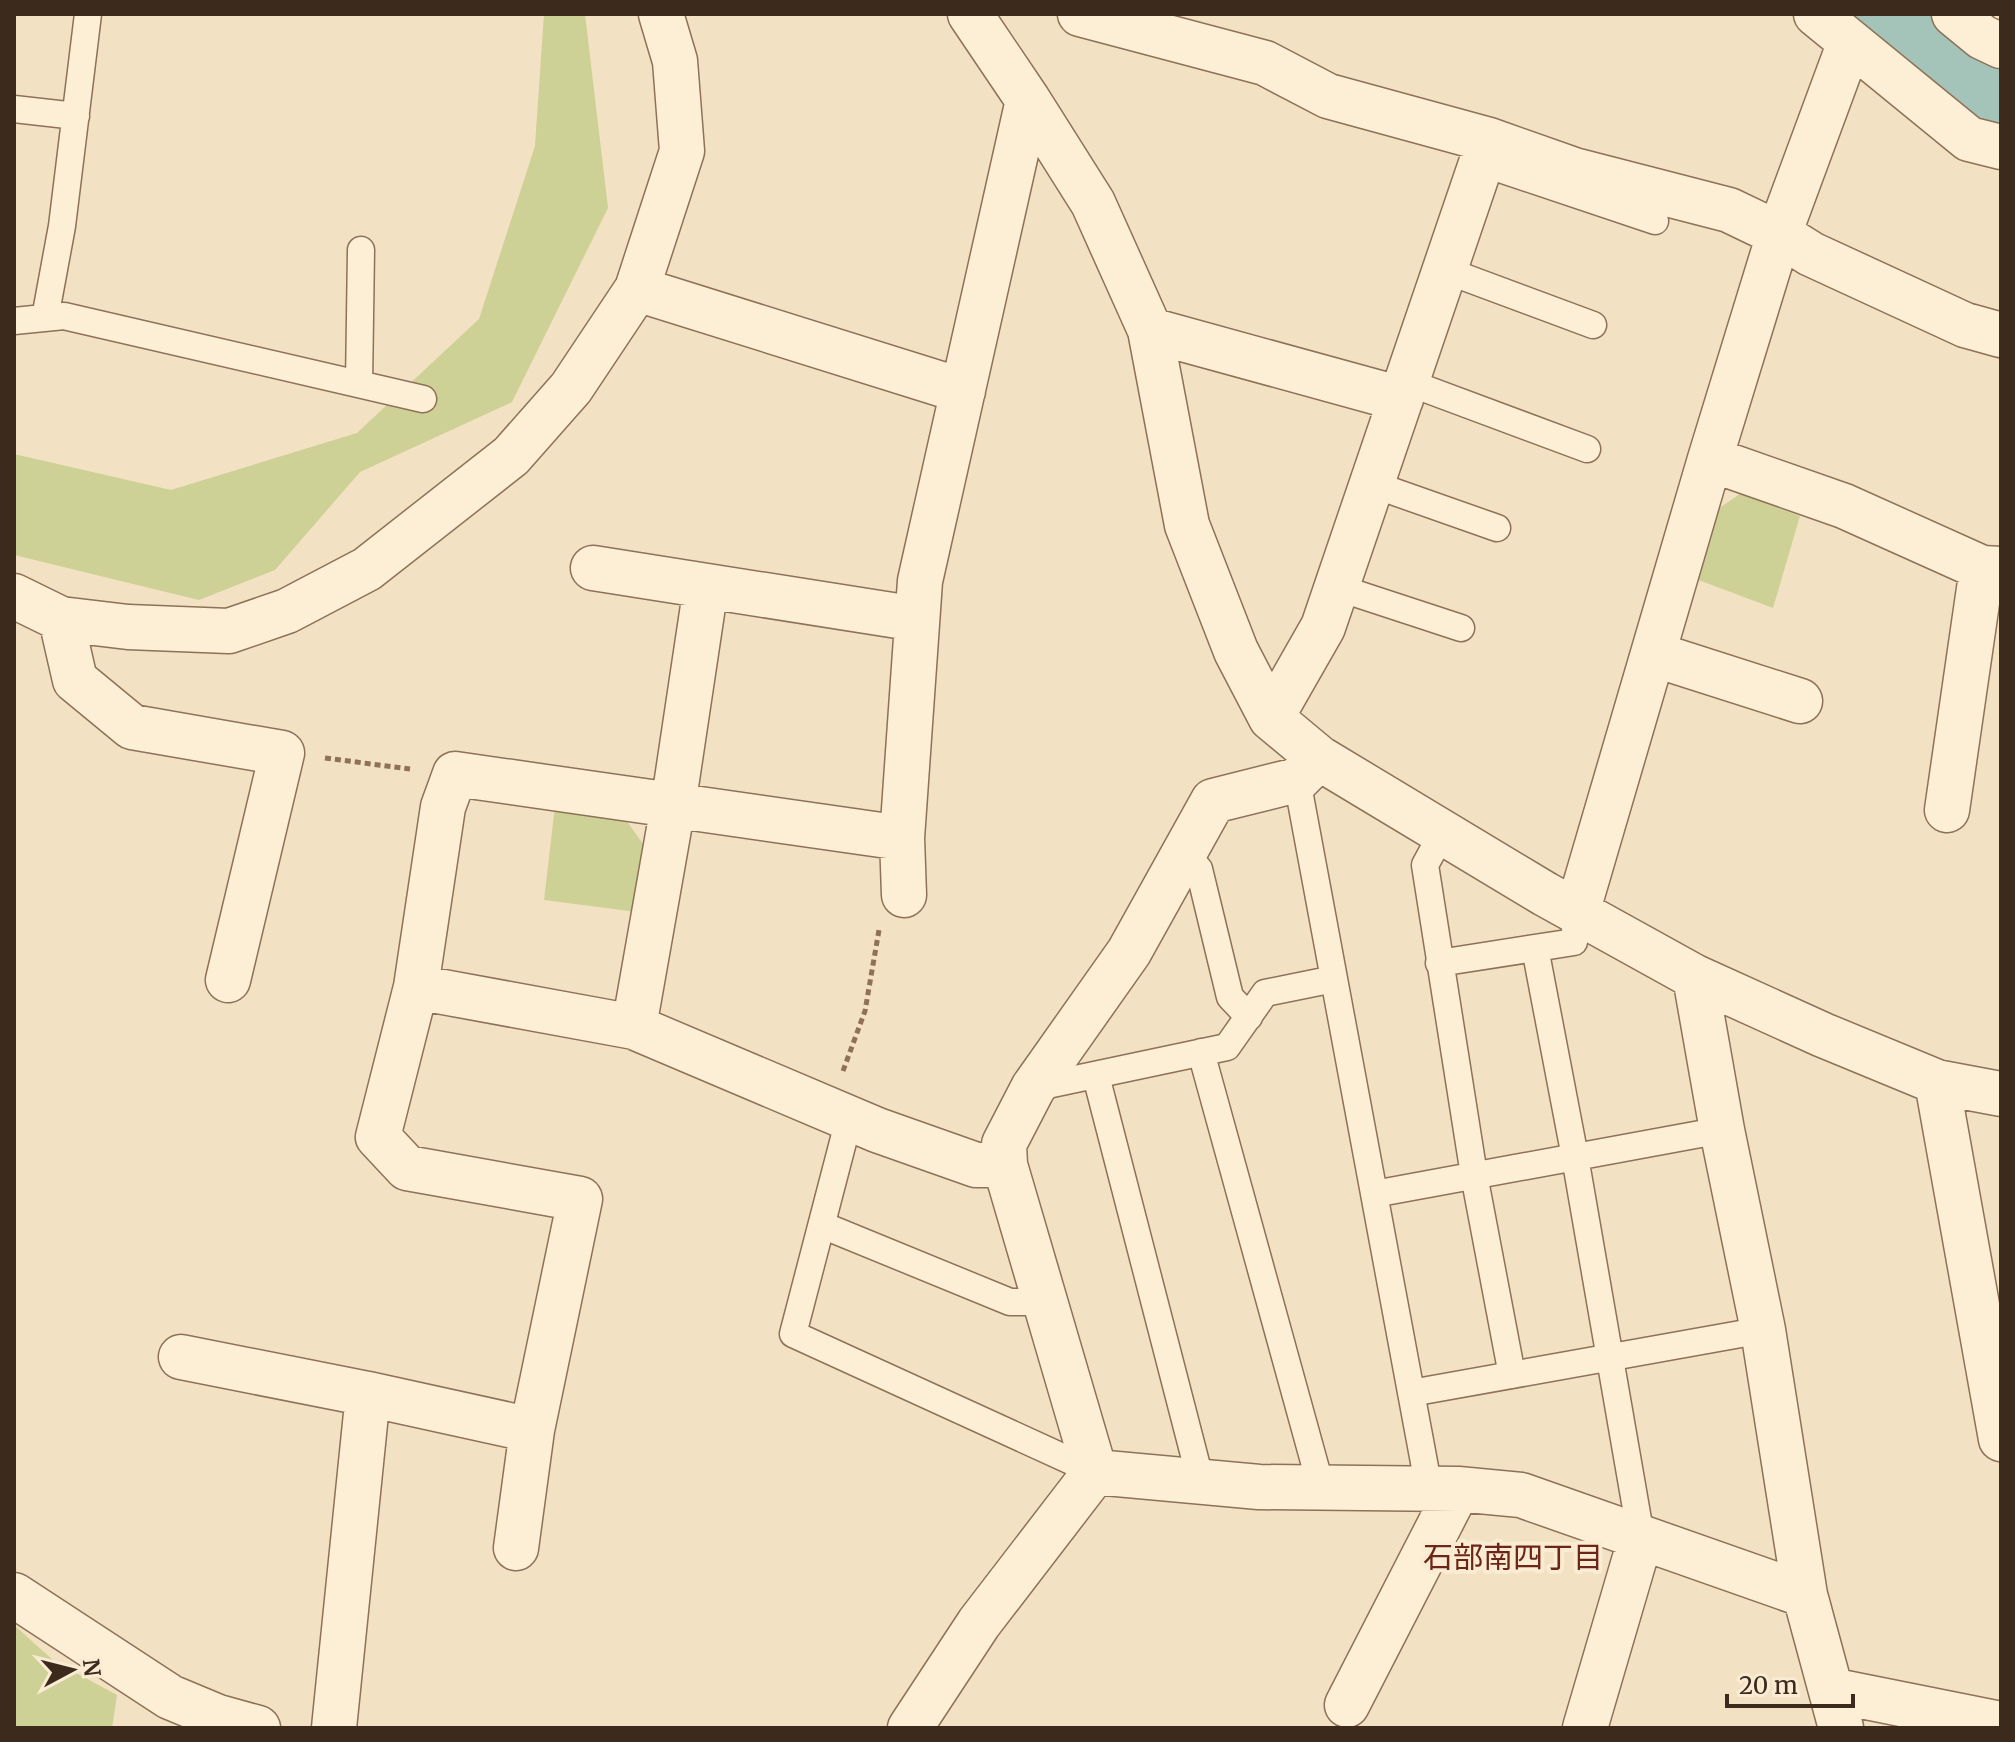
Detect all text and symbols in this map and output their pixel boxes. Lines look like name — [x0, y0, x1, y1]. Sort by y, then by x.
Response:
district label: 石部南四丁目 — [1423, 1538, 1603, 1576]
north arrow — [32, 1630, 112, 1710]
text: N — [77, 1657, 107, 1679]
scale bar — [1727, 1658, 1853, 1708]
text: 20 m — [1739, 1670, 1798, 1701]

